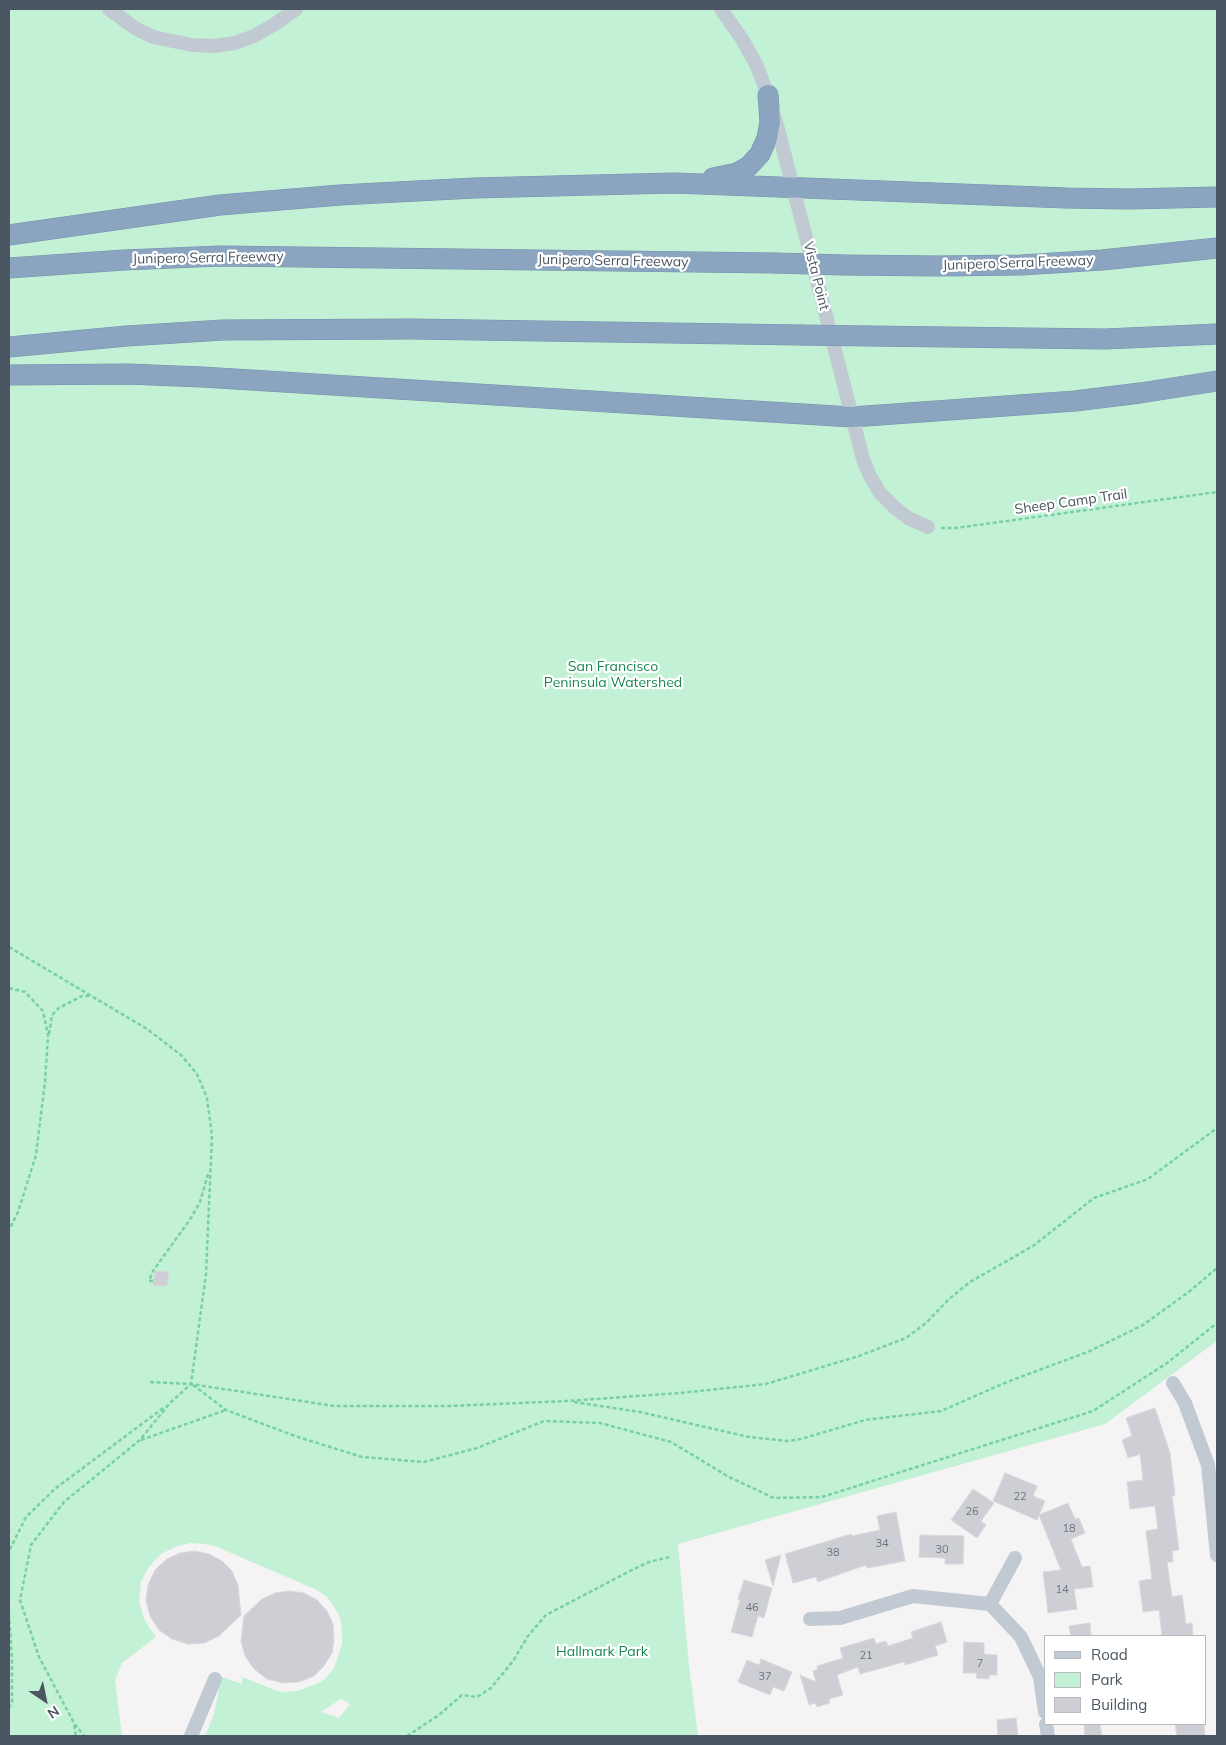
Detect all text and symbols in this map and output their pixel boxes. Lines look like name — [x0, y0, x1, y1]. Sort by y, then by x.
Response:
street label: Vista Point — [799, 240, 833, 312]
street label: Junipero Serra Freeway — [132, 248, 284, 268]
street label: Junipero Serra Freeway — [537, 251, 689, 271]
street label: Junipero Serra Freeway — [942, 252, 1094, 274]
street label: Sheep Camp Trail — [1014, 486, 1128, 518]
park label: San Francisco Peninsula Watershed — [544, 659, 682, 692]
house number: 22 — [1013, 1490, 1027, 1504]
house number: 26 — [965, 1505, 979, 1519]
house number: 18 — [1062, 1522, 1076, 1536]
house number: 34 — [875, 1537, 889, 1551]
house number: 30 — [935, 1543, 949, 1557]
house number: 38 — [826, 1546, 840, 1560]
house number: 14 — [1055, 1583, 1069, 1597]
house number: 46 — [745, 1601, 759, 1615]
legend — [1044, 1635, 1206, 1725]
park label: Hallmark Park — [556, 1644, 648, 1660]
text: Road — [1091, 1645, 1128, 1664]
house number: 21 — [859, 1649, 873, 1663]
house number: 7 — [977, 1657, 983, 1671]
house number: 37 — [758, 1670, 772, 1684]
text: Park — [1091, 1670, 1123, 1689]
north arrow — [20, 1675, 70, 1725]
text: Building — [1091, 1695, 1147, 1714]
text: N — [44, 1702, 63, 1723]

